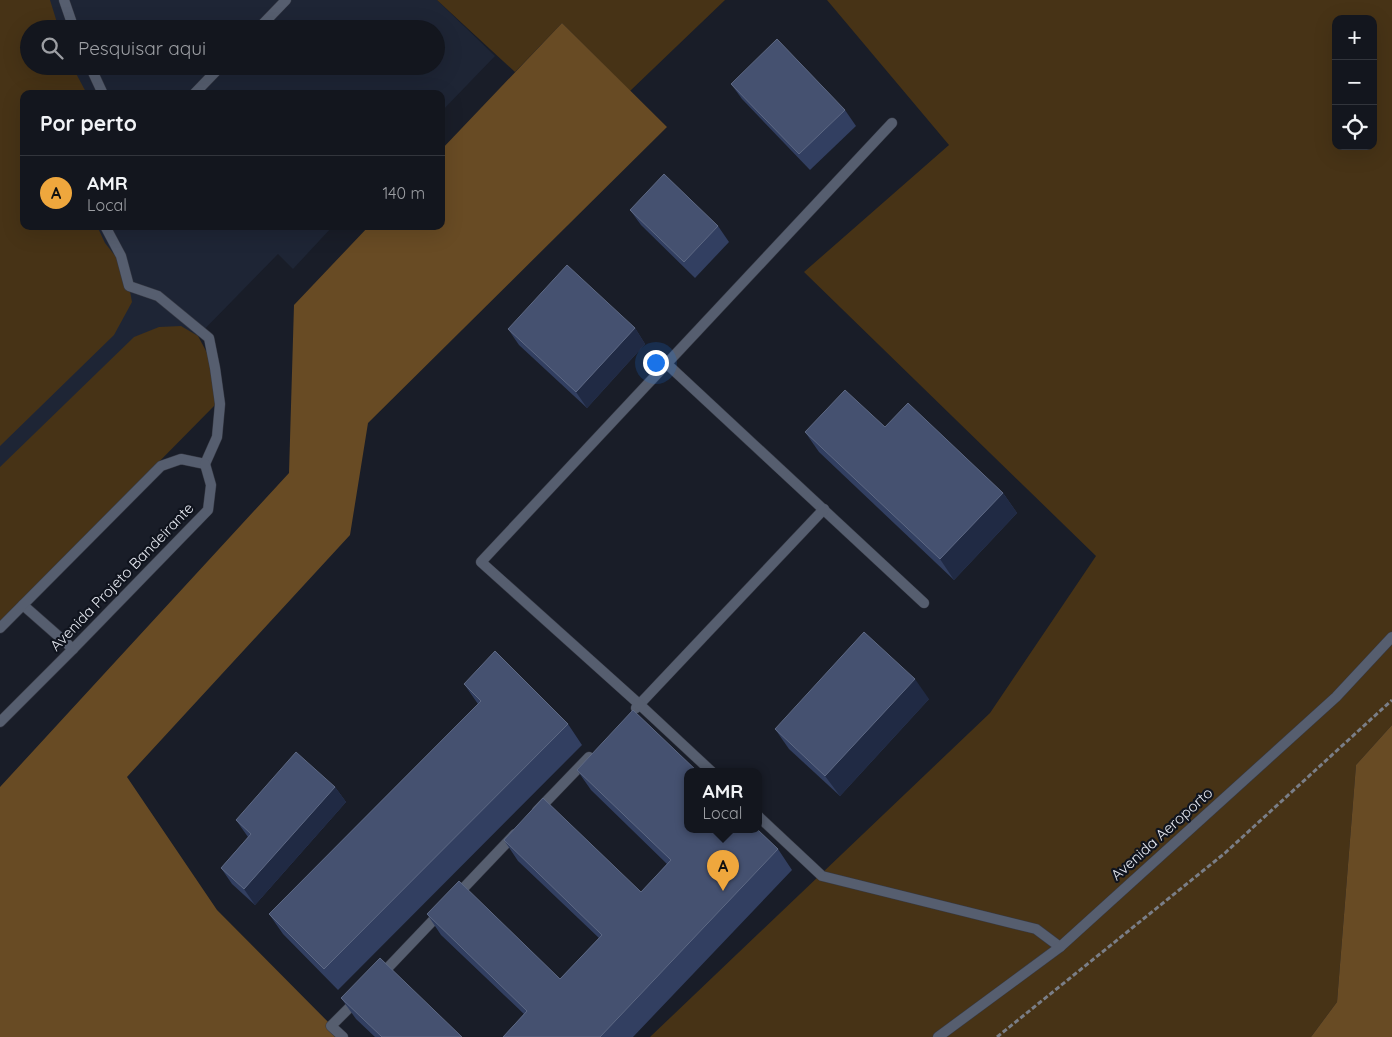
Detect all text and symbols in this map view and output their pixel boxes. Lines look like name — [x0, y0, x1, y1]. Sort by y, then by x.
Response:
map controls — [1332, 15, 1377, 150]
button: + — [1332, 15, 1377, 60]
search box — [20, 20, 445, 75]
icon: search — [38, 34, 66, 62]
text: Pesquisar aqui — [78, 36, 206, 60]
button: − — [1332, 60, 1377, 105]
button: locate — [1332, 105, 1377, 150]
text: Por perto — [40, 110, 137, 136]
text: AMR — [87, 171, 128, 195]
text: A — [51, 183, 61, 203]
text: 140 m — [382, 183, 425, 203]
text: Local — [87, 195, 127, 215]
your location — [643, 350, 669, 376]
street label: Avenida Projeto Bandeirante — [46, 498, 198, 655]
popup — [684, 768, 762, 833]
text: AMR — [703, 779, 743, 803]
street label: Avenida Aeroporto — [1107, 783, 1217, 884]
text: Local — [703, 803, 742, 823]
pin: A — [707, 850, 739, 891]

